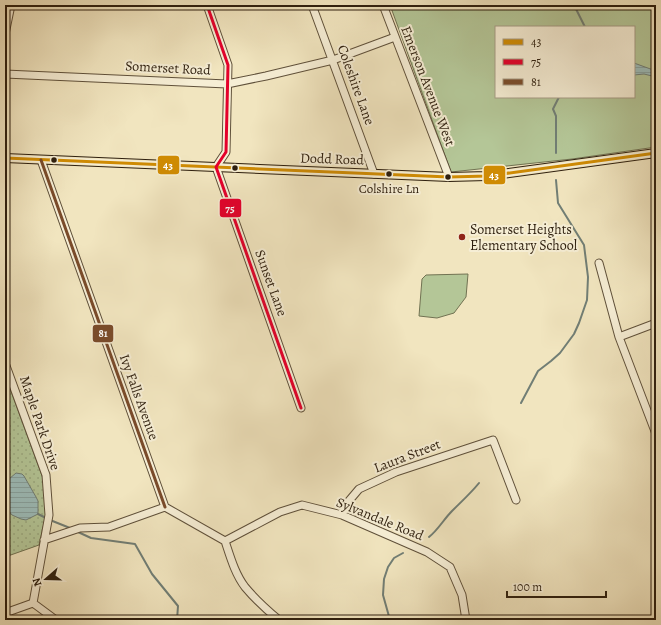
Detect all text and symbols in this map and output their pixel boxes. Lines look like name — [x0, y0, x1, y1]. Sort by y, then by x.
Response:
street label: Emerson Avenue West — [396, 23, 460, 149]
legend — [495, 26, 635, 98]
text: 43 — [531, 34, 541, 50]
street label: Coleshire Lane — [333, 42, 379, 128]
text: 75 — [531, 54, 541, 70]
street label: Somerset Road — [125, 56, 212, 80]
text: 81 — [531, 74, 541, 90]
street label: Dodd Road — [300, 148, 365, 170]
unlabelled marker — [49, 155, 59, 165]
line badge: 43 — [157, 155, 180, 175]
text: 43 — [163, 158, 173, 173]
unlabelled marker — [230, 163, 240, 173]
line badge: 43 — [483, 165, 506, 185]
text: 43 — [489, 168, 499, 183]
marker: Colshire Ln — [384, 169, 394, 179]
unlabelled marker — [443, 172, 453, 182]
place label: Colshire Ln — [359, 180, 419, 197]
line badge: 75 — [219, 198, 242, 218]
text: 75 — [225, 201, 235, 216]
place label: Somerset Heights Elementary School — [470, 220, 578, 255]
marker: Somerset Heights Elementary School — [457, 232, 467, 242]
street label: Sunset Lane — [250, 247, 292, 319]
line badge: 81 — [92, 324, 114, 343]
text: 81 — [98, 326, 108, 341]
street label: Ivy Falls Avenue — [115, 352, 163, 442]
street label: Maple Park Drive — [15, 373, 65, 473]
street label: Laura Street — [371, 434, 443, 477]
street label: Sylvandale Road — [333, 493, 427, 545]
north arrow — [26, 559, 66, 599]
scale bar — [507, 573, 606, 599]
text: N — [29, 576, 45, 589]
text: 100 m — [513, 579, 542, 595]

